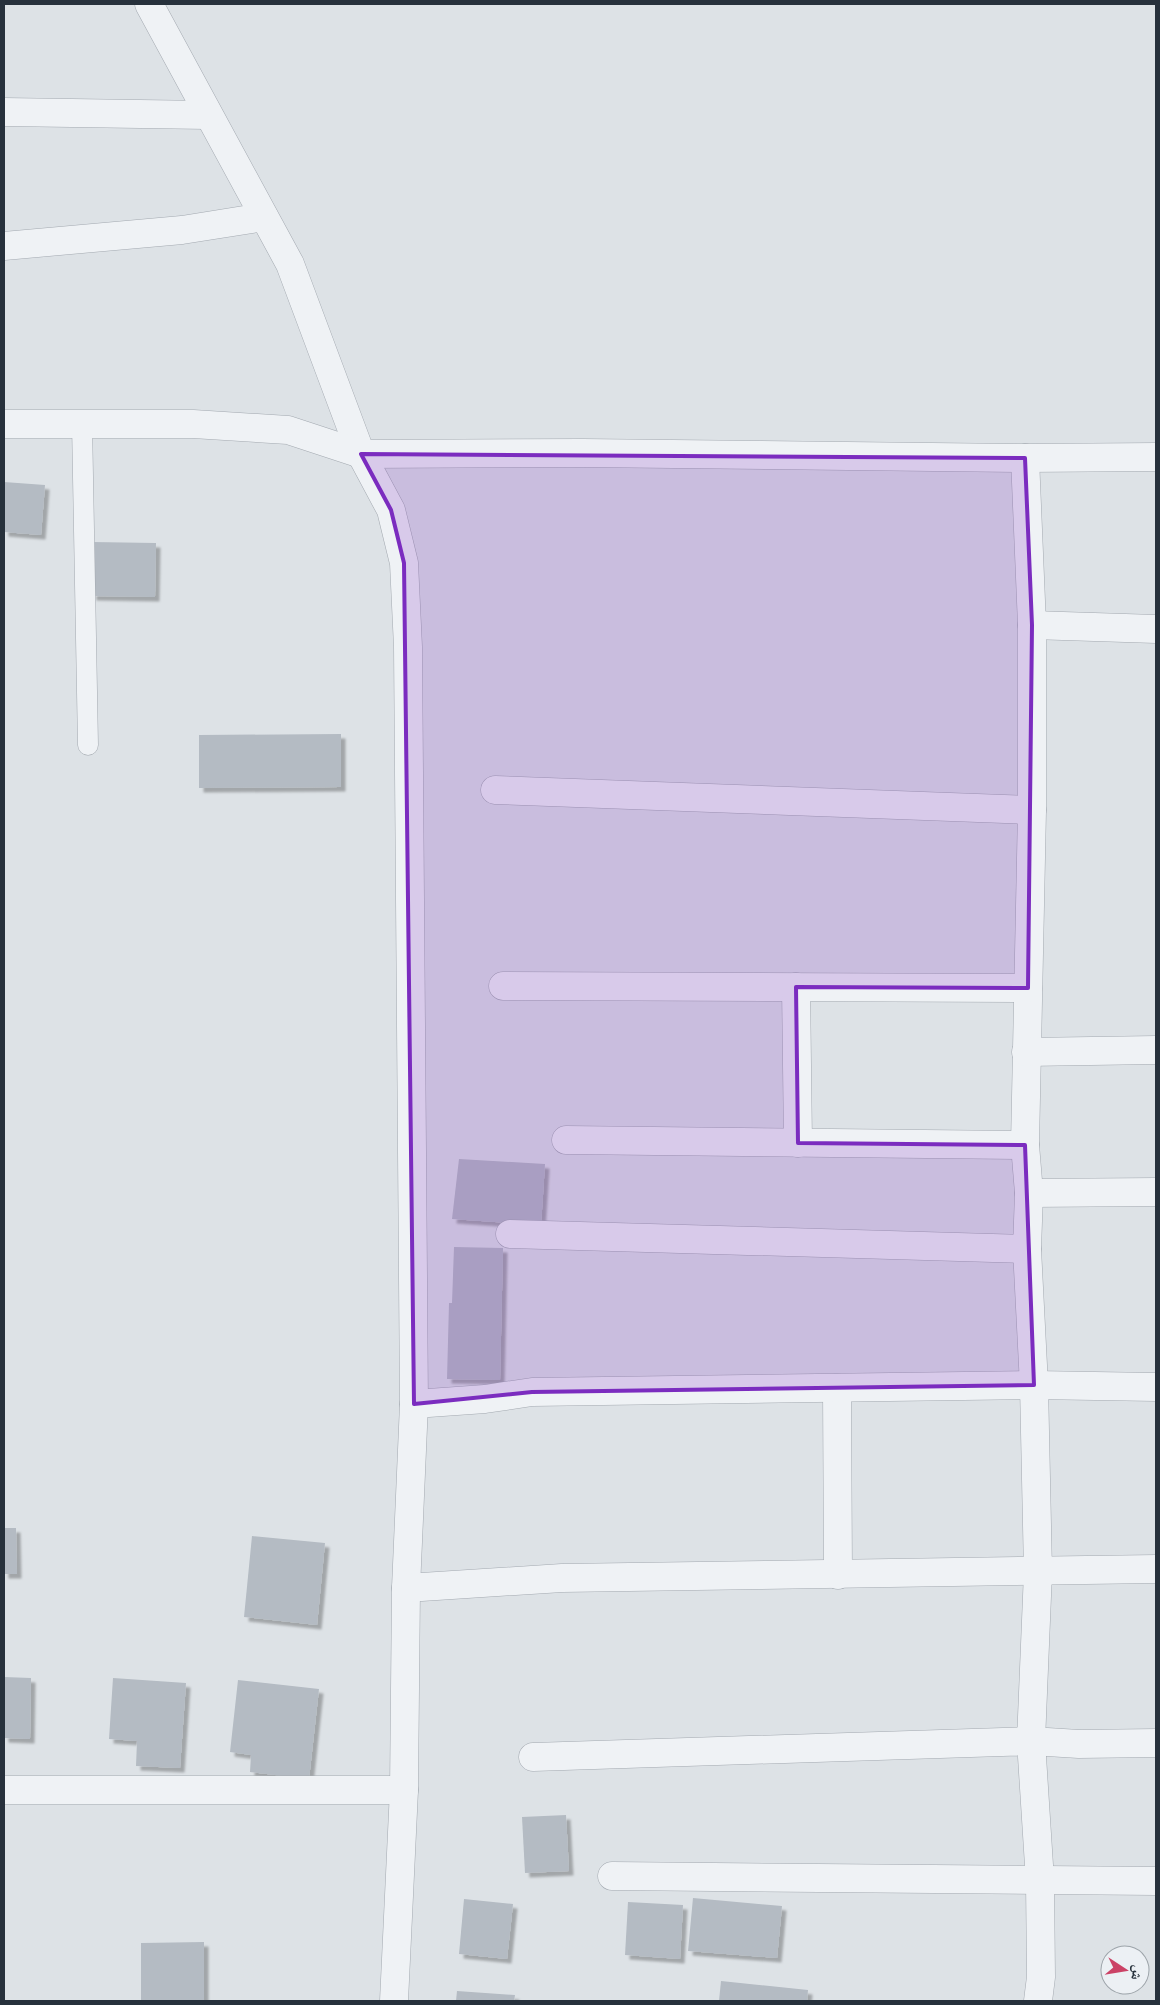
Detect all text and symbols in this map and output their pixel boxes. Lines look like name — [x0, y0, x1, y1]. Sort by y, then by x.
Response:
north arrow — [1100, 1945, 1150, 1995]
text: ش — [1127, 1964, 1147, 1982]

